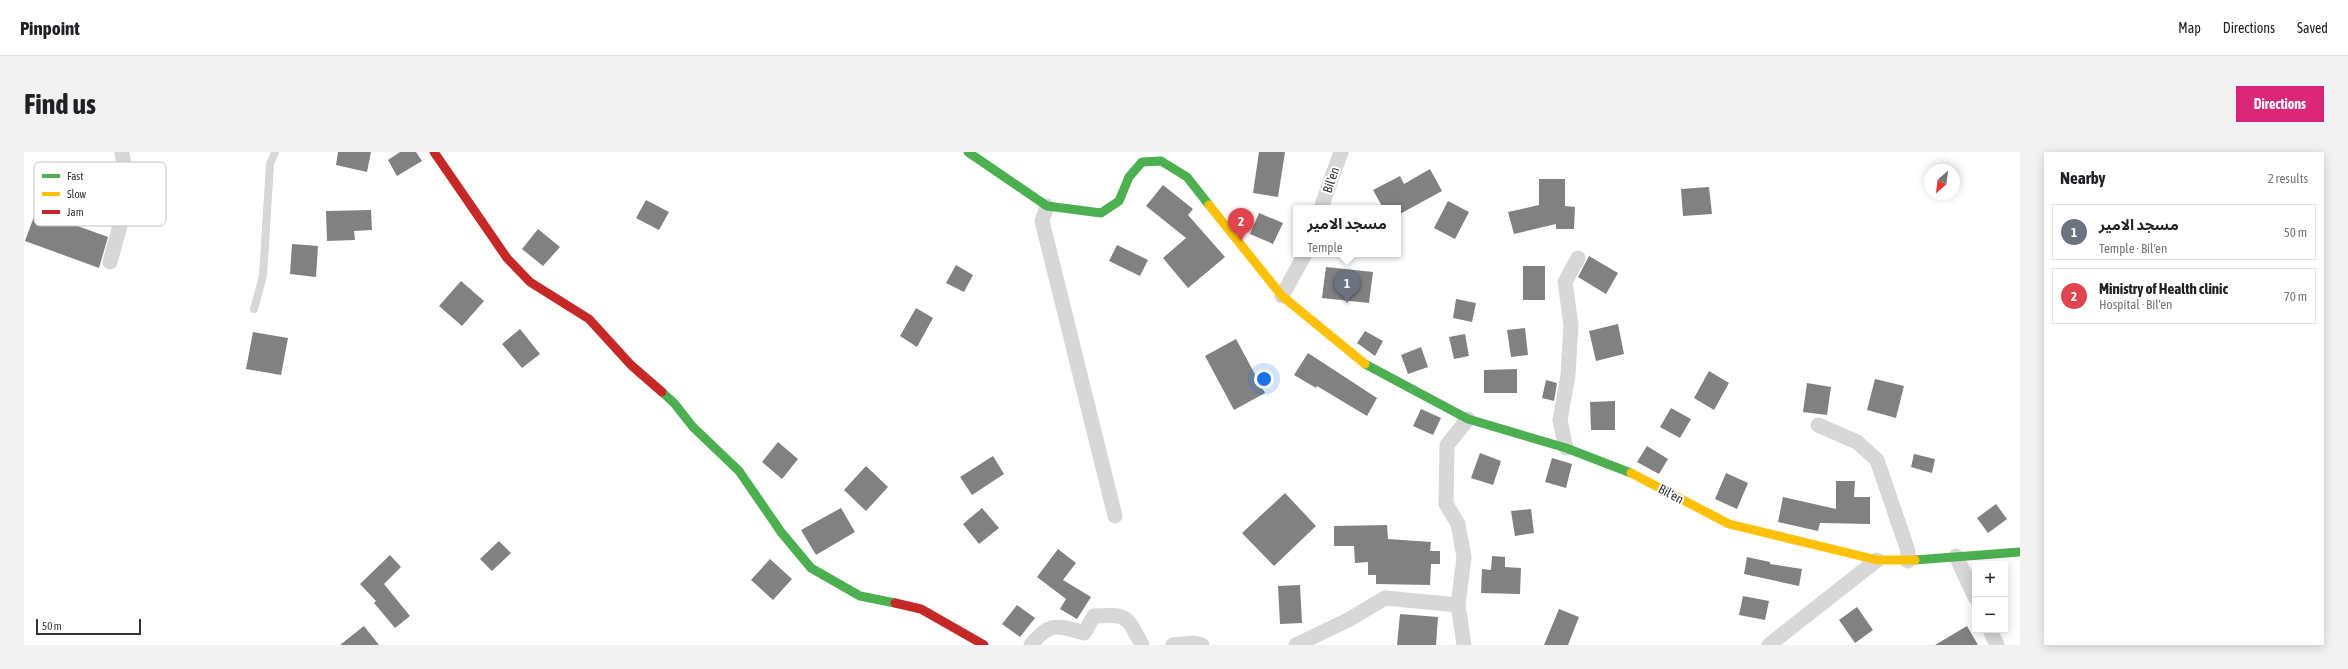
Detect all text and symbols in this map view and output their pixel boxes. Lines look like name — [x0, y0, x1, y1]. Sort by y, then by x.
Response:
text: Pinpoint — [20, 17, 80, 39]
text: Map — [2178, 20, 2201, 36]
text: Directions — [2223, 20, 2275, 36]
text: Saved — [2297, 20, 2328, 36]
button: Directions — [2236, 86, 2324, 122]
text: Find us — [24, 88, 96, 120]
legend — [34, 162, 166, 226]
north arrow — [1924, 164, 1960, 200]
street label: Bil'en — [1320, 165, 1342, 195]
text: Nearby — [2060, 168, 2106, 188]
text: Fast — [67, 170, 83, 182]
text: 2 results — [2268, 171, 2308, 186]
text: Slow — [67, 188, 86, 200]
popup — [1293, 205, 1401, 257]
text: Jam — [67, 206, 84, 218]
pin: 2 — [1228, 208, 1254, 241]
text: مسجد الامير — [1307, 215, 1387, 232]
text: مسجد الامير — [2099, 216, 2179, 233]
text: 1 — [2071, 225, 2077, 240]
text: 50 m — [2284, 225, 2307, 240]
text: Temple — [1307, 240, 1343, 255]
text: Temple · Bil'en — [2099, 241, 2167, 256]
pin: 1 — [1334, 270, 1360, 303]
text: Ministry of Health clinic — [2099, 280, 2228, 297]
text: 2 — [2071, 289, 2077, 304]
text: 70 m — [2284, 289, 2307, 304]
text: Hospital · Bil'en — [2099, 297, 2172, 312]
your location — [1254, 369, 1274, 389]
street label: Bil'en — [1656, 481, 1686, 507]
map controls — [1972, 561, 2008, 633]
button: + — [1972, 561, 2008, 597]
button: − — [1972, 597, 2008, 633]
scale bar — [36, 617, 141, 636]
text: 50 m — [42, 620, 62, 632]

